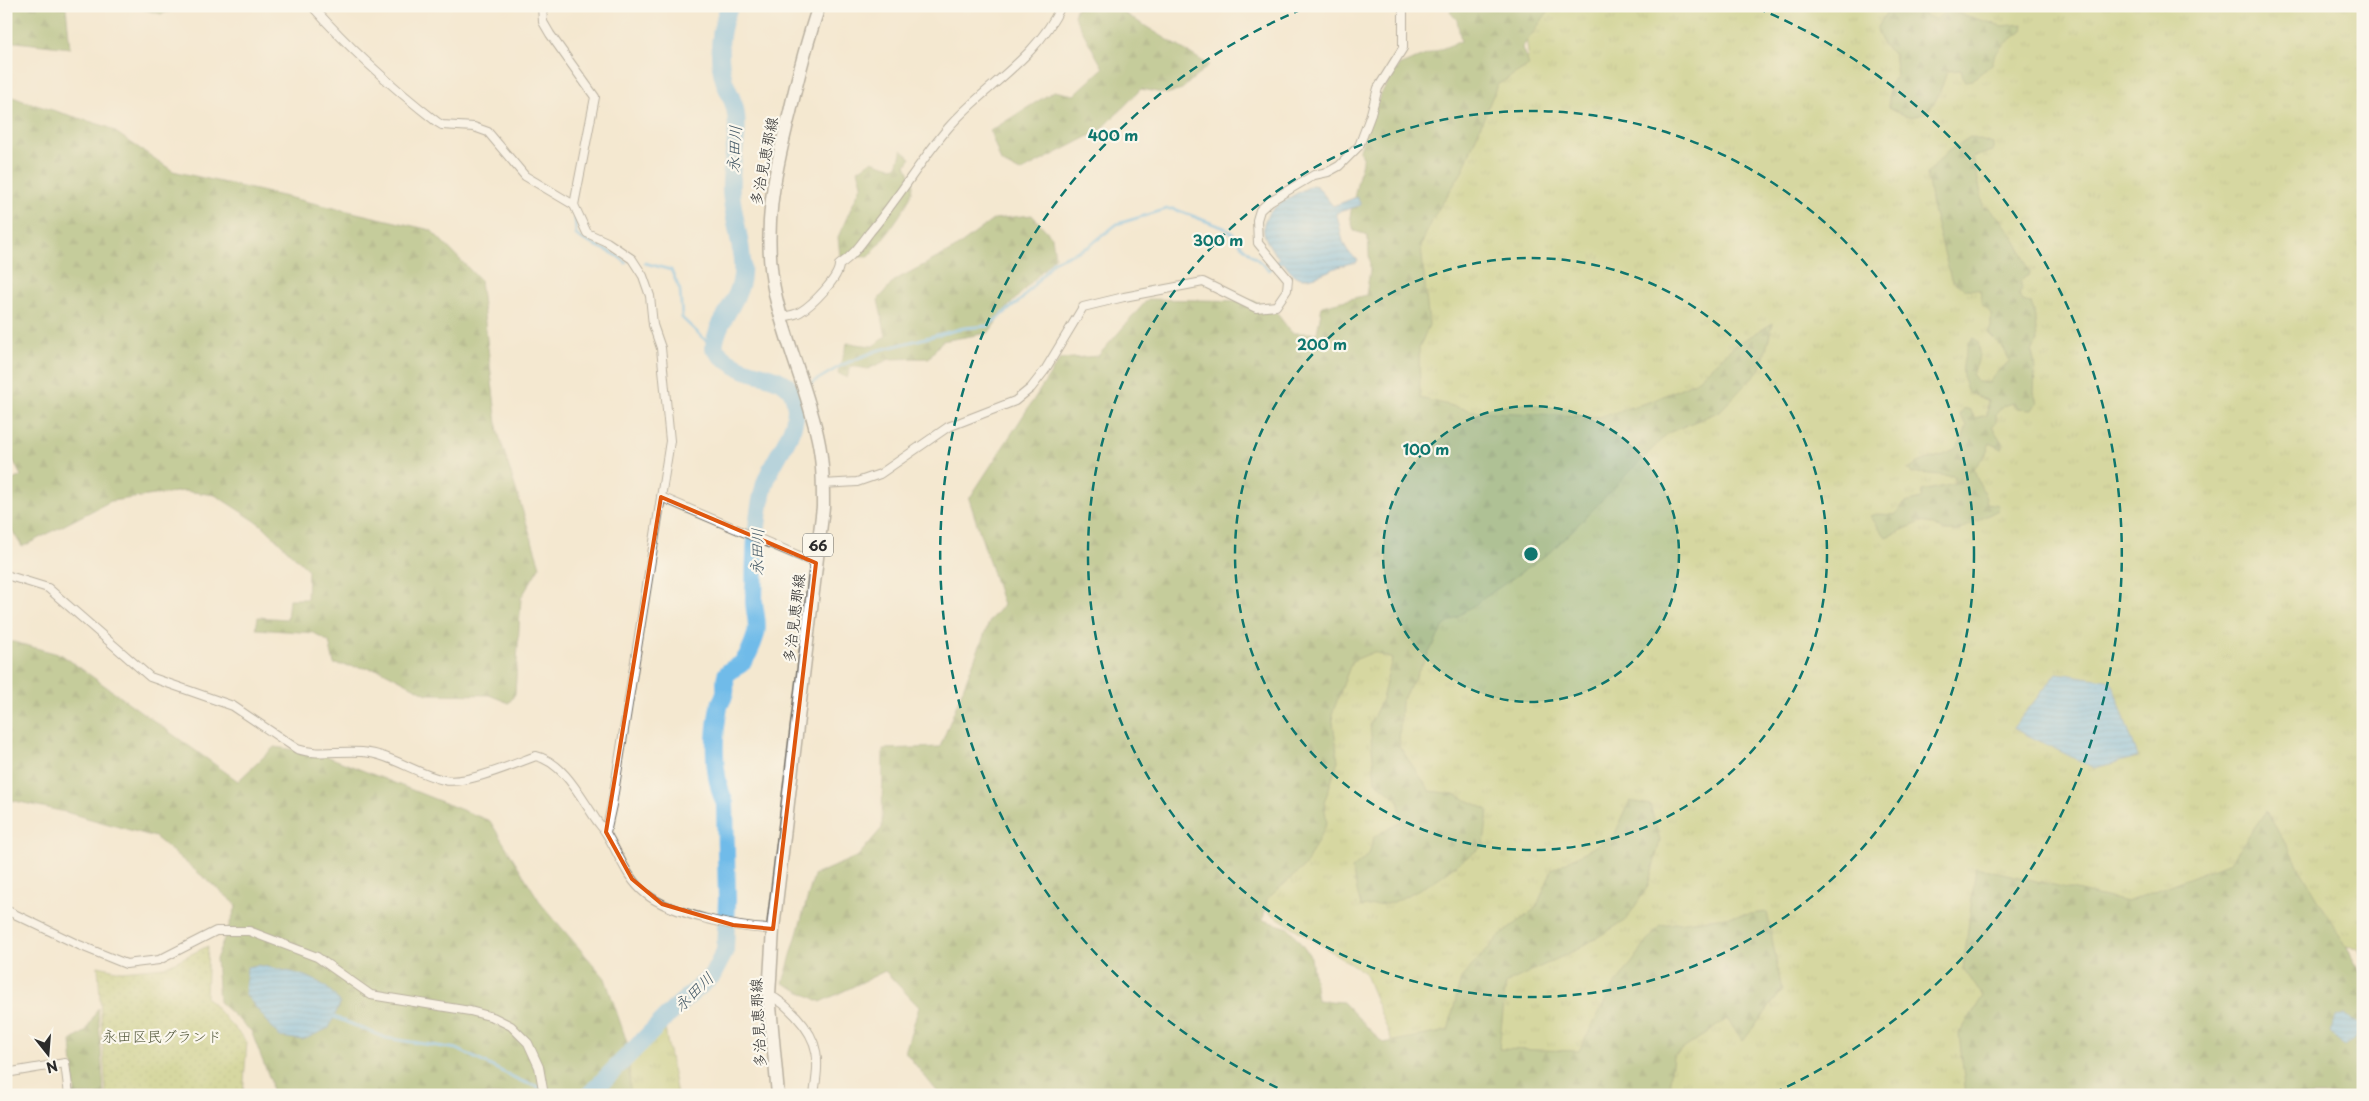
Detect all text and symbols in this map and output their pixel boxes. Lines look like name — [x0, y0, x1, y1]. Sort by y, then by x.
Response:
street label: 多治見恵那線 — [743, 115, 783, 207]
text: 400 m — [1088, 123, 1138, 146]
water label: 永田川 — [720, 124, 746, 174]
text: 300 m — [1193, 228, 1243, 251]
text: 200 m — [1297, 332, 1347, 355]
text: 100 m — [1403, 437, 1449, 460]
water label: 永田川 — [744, 528, 768, 576]
road number: 66 — [803, 534, 833, 556]
centre of rings — [1522, 545, 1540, 563]
street label: 多治見恵那線 — [776, 572, 810, 664]
water label: 永田川 — [667, 966, 719, 1016]
street label: 多治見恵那線 — [743, 977, 771, 1069]
park label: 永田区民グランド — [102, 1024, 222, 1047]
north arrow — [22, 1028, 72, 1078]
text: N — [44, 1055, 60, 1079]

